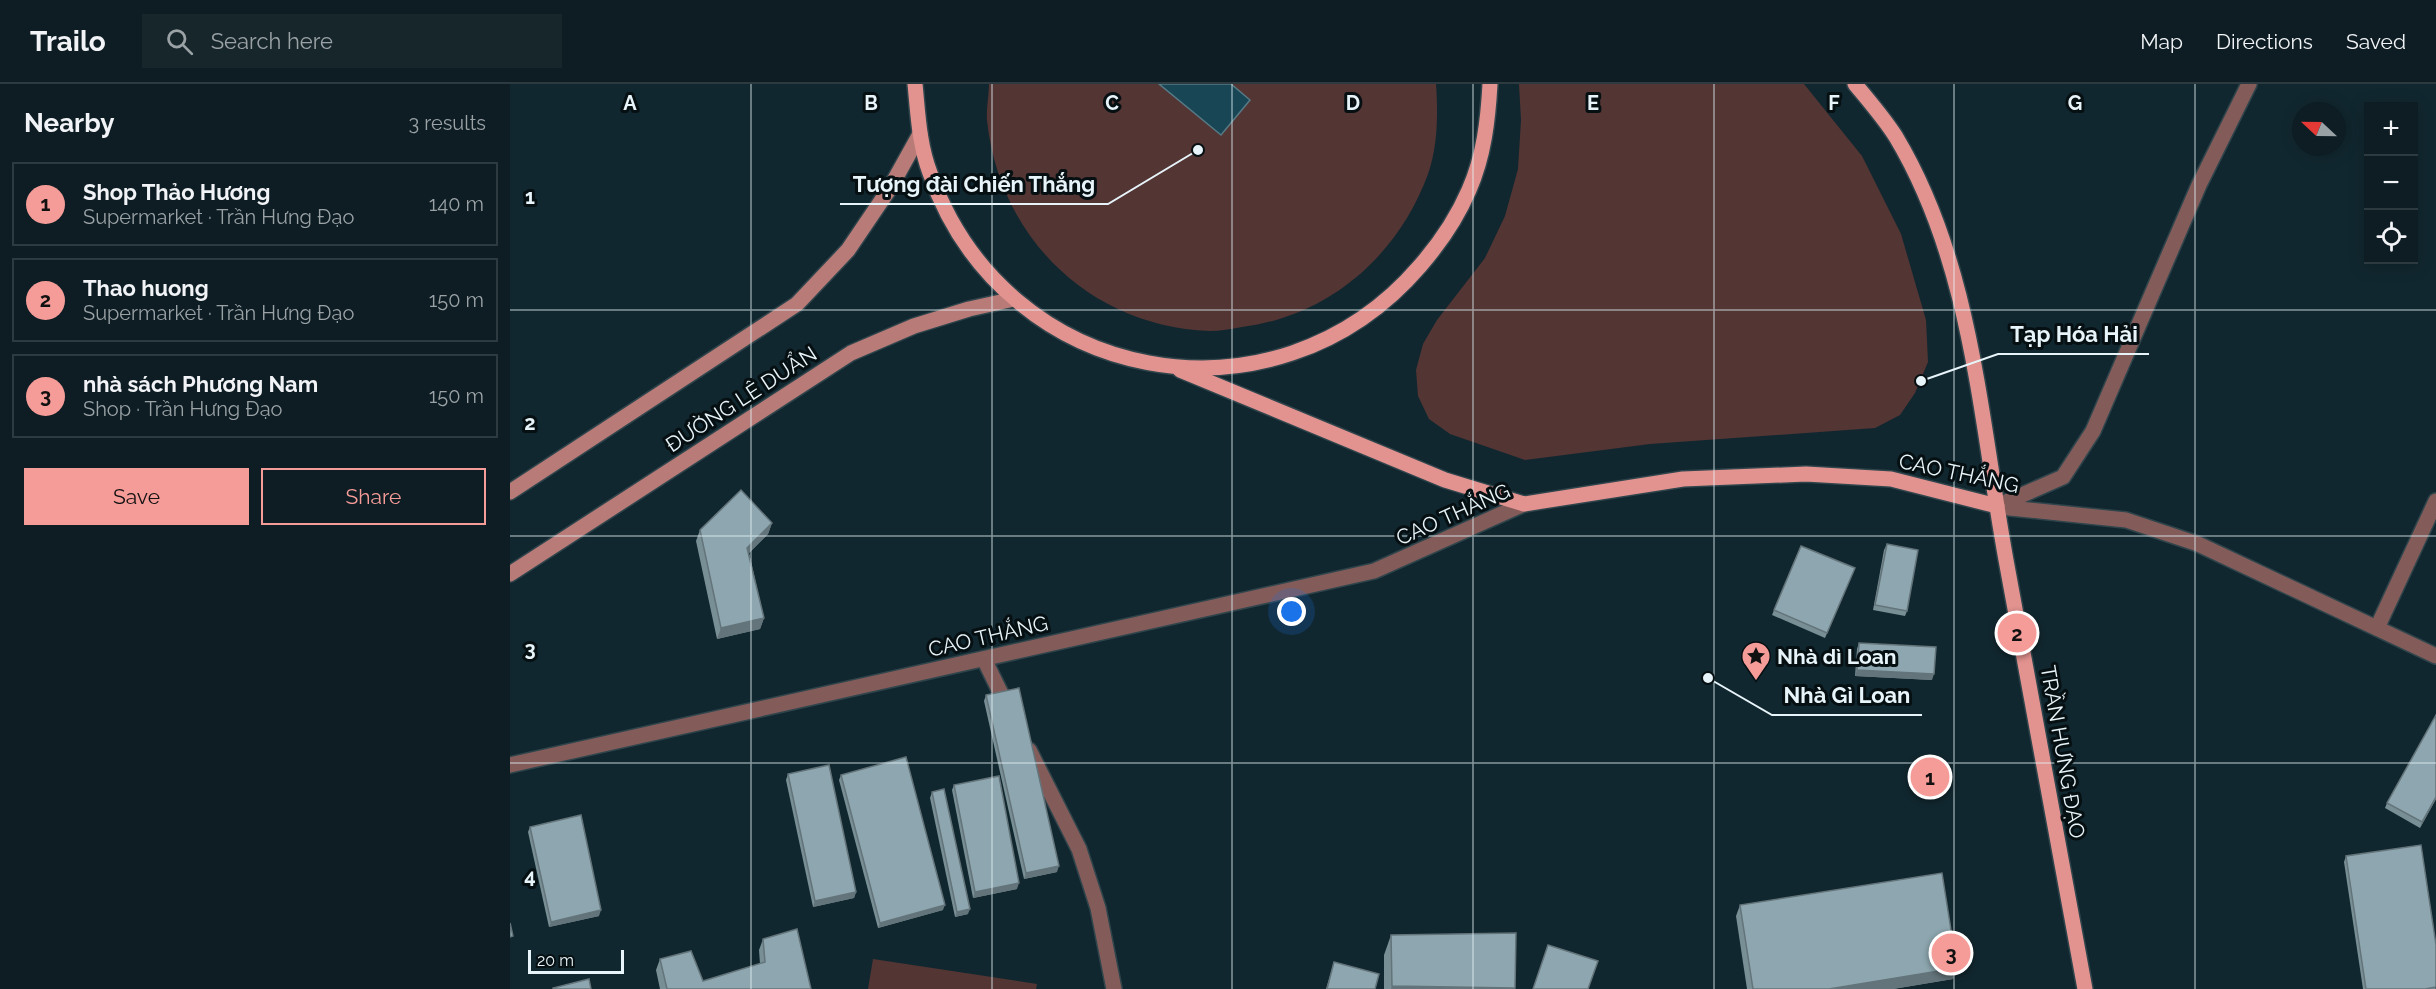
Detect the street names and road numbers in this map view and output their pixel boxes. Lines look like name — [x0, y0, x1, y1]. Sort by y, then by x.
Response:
street label: ĐƯỜNG LÊ DUẨN — [660, 340, 821, 457]
street label: CAO THẮNG — [1897, 447, 2022, 498]
street label: CAO THẮNG — [1392, 477, 1514, 550]
street label: CAO THẮNG — [925, 609, 1050, 662]
street label: TRẦN HƯNG ĐẠO — [2035, 663, 2091, 841]

